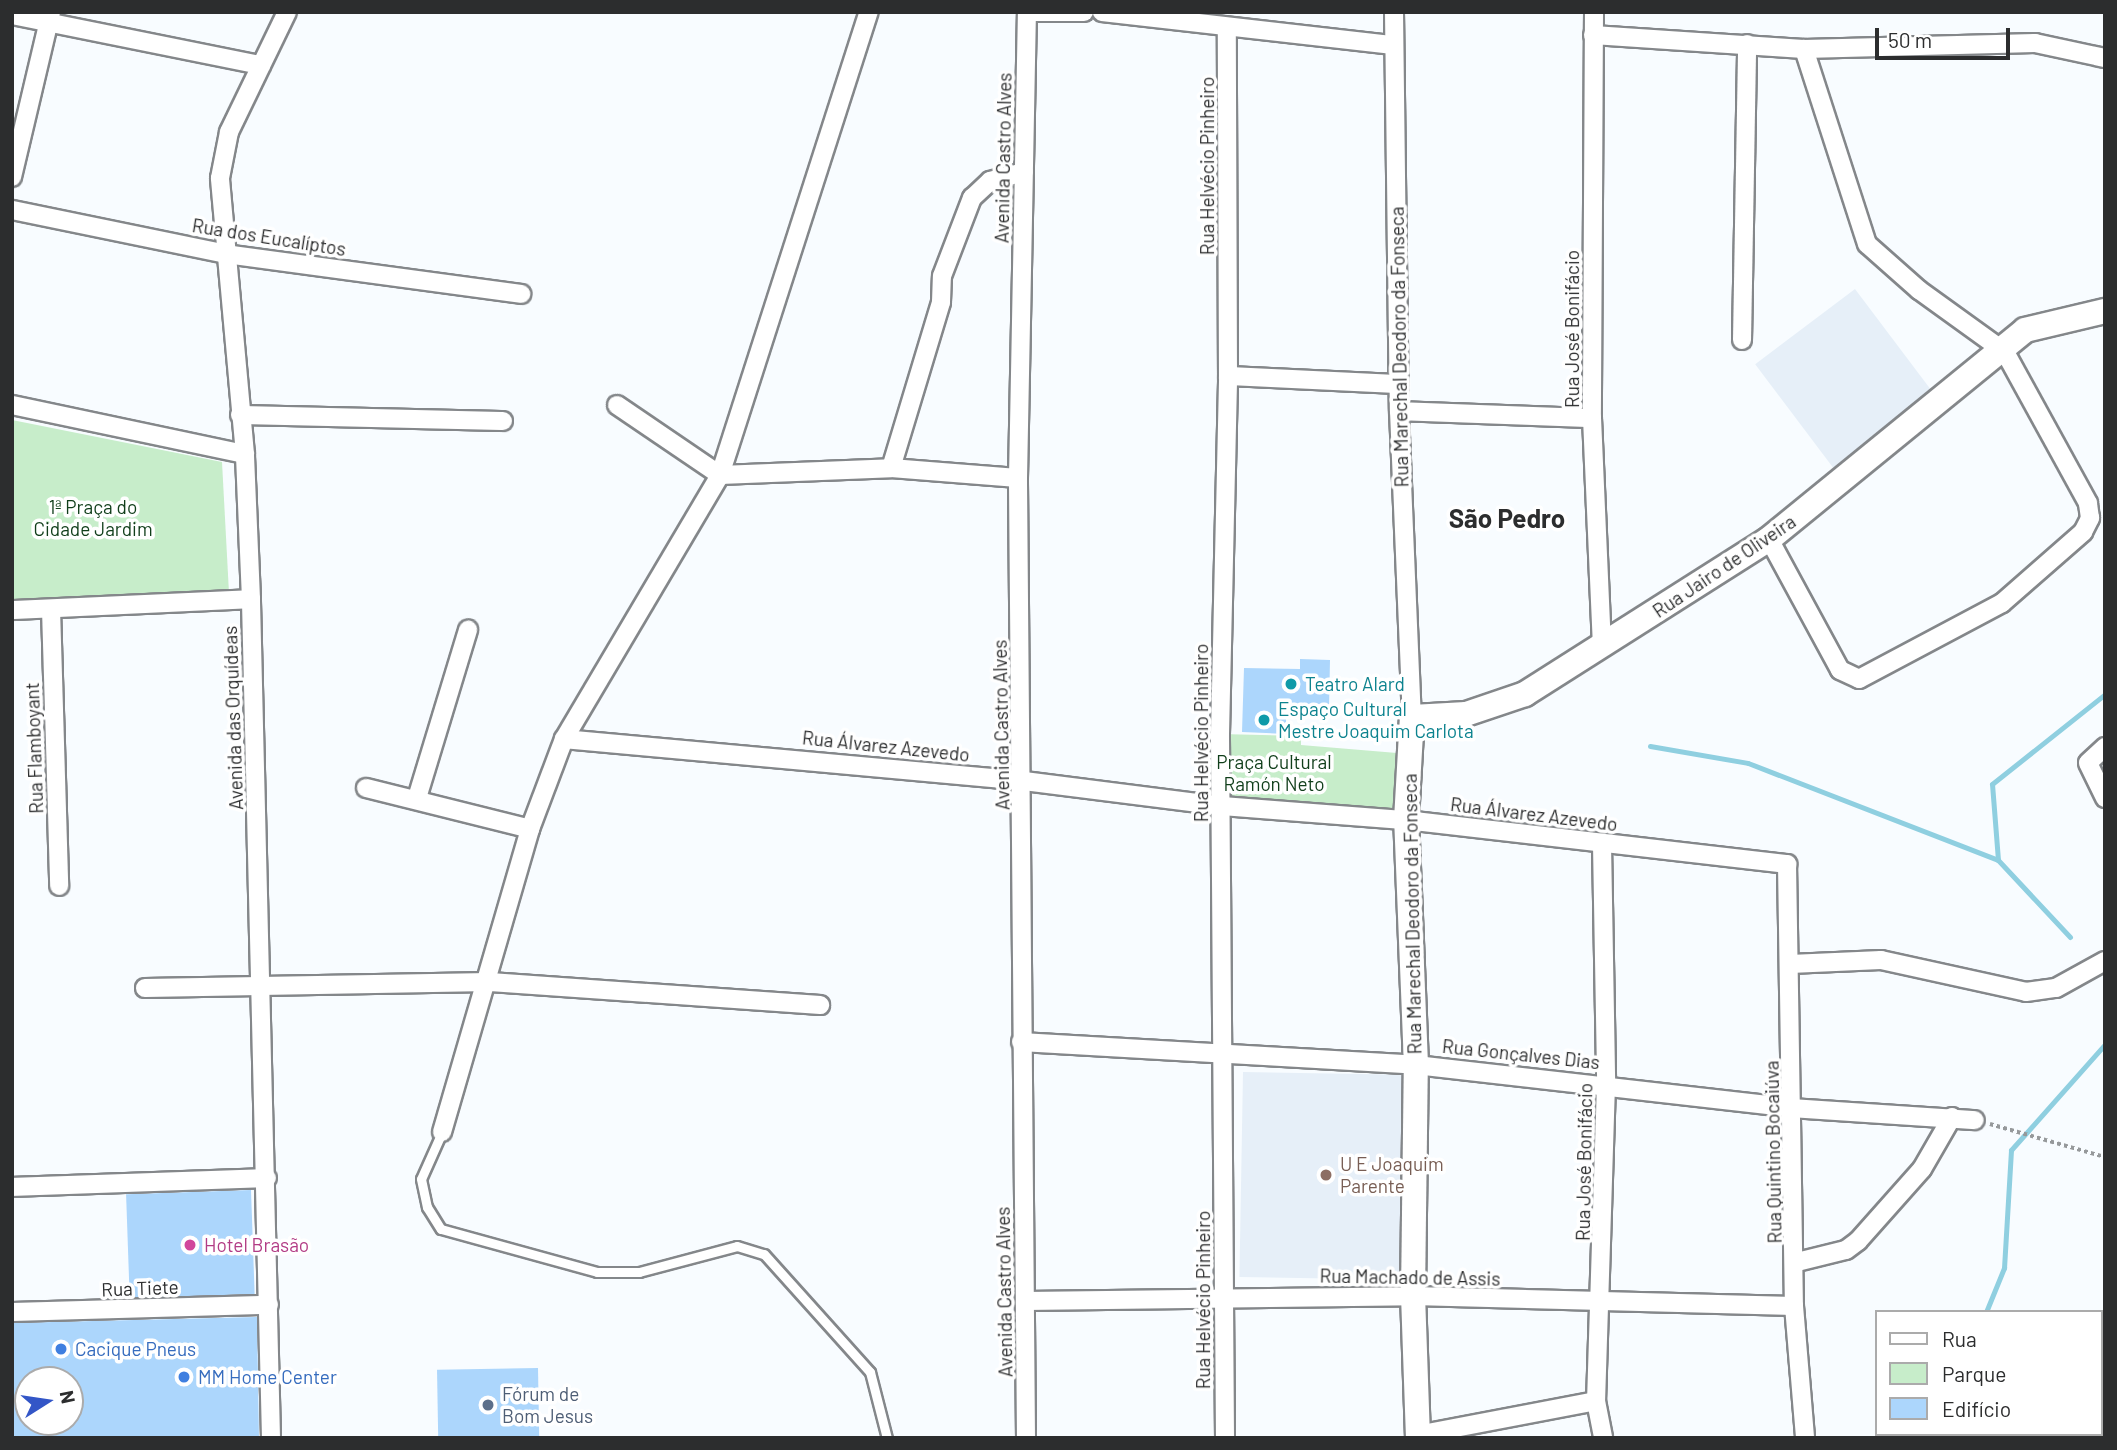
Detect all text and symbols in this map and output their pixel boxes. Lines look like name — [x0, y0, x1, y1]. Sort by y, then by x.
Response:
scale bar — [1879, 14, 2014, 58]
text: 50 m — [1888, 27, 1932, 52]
street label: Avenida Castro Alves — [990, 73, 1016, 243]
street label: Rua Helvécio Pinheiro — [1196, 77, 1218, 255]
street label: Rua Marechal Deodoro da Fonseca — [1385, 206, 1413, 488]
street label: Rua dos Eucalíptos — [191, 214, 347, 260]
street label: Rua José Bonifácio — [1561, 250, 1583, 408]
park label: 1ª Praça do Cidade Jardim — [33, 496, 153, 540]
district label: São Pedro — [1449, 502, 1565, 534]
street label: Rua Jairo de Oliveira — [1648, 510, 1800, 622]
street label: Avenida das Orquídeas — [218, 626, 248, 810]
street label: Avenida Castro Alves — [988, 640, 1014, 810]
street label: Rua Helvécio Pinheiro — [1190, 644, 1212, 822]
place label: Teatro Alard — [1305, 673, 1405, 695]
marker: Teatro Alard — [1283, 676, 1299, 692]
street label: Rua Flamboyant — [20, 682, 48, 814]
place label: Espaço Cultural Mestre Joaquim Carlota — [1278, 698, 1474, 742]
marker: Espaço Cultural Mestre Joaquim Carlota — [1256, 712, 1272, 728]
street label: Rua Álvarez Azevedo — [801, 726, 971, 766]
park label: Praça Cultural Ramón Neto — [1216, 751, 1332, 795]
street label: Rua Marechal Deodoro da Fonseca — [1398, 773, 1426, 1055]
street label: Rua Álvarez Azevedo — [1449, 792, 1619, 836]
street label: Rua Gonçalves Dias — [1441, 1034, 1601, 1074]
street label: Rua Quintino Bocaiúva — [1760, 1060, 1786, 1244]
street label: Rua José Bonifácio — [1571, 1083, 1597, 1241]
place label: U E Joaquim Parente — [1340, 1153, 1444, 1197]
marker: U E Joaquim Parente — [1318, 1167, 1334, 1183]
street label: Avenida Castro Alves — [991, 1207, 1017, 1377]
street label: Rua Helvécio Pinheiro — [1192, 1211, 1214, 1389]
place label: Hotel Brasão — [204, 1234, 309, 1256]
marker: Hotel Brasão — [182, 1237, 198, 1253]
street label: Rua Machado de Assis — [1319, 1264, 1501, 1290]
street label: Rua Tiete — [101, 1275, 179, 1301]
legend — [1876, 1310, 2103, 1436]
text: Rua — [1942, 1326, 1977, 1351]
place label: Cacique Pneus — [75, 1338, 196, 1360]
marker: Cacique Pneus — [53, 1341, 69, 1357]
text: Parque — [1942, 1361, 2007, 1386]
north arrow — [14, 1366, 84, 1436]
place label: MM Home Center — [198, 1366, 337, 1388]
marker: MM Home Center — [176, 1369, 192, 1385]
place label: Fórum de Bom Jesus — [502, 1383, 593, 1427]
text: N — [56, 1388, 81, 1406]
text: Edifício — [1942, 1396, 2011, 1421]
marker: Fórum de Bom Jesus — [480, 1397, 496, 1413]

